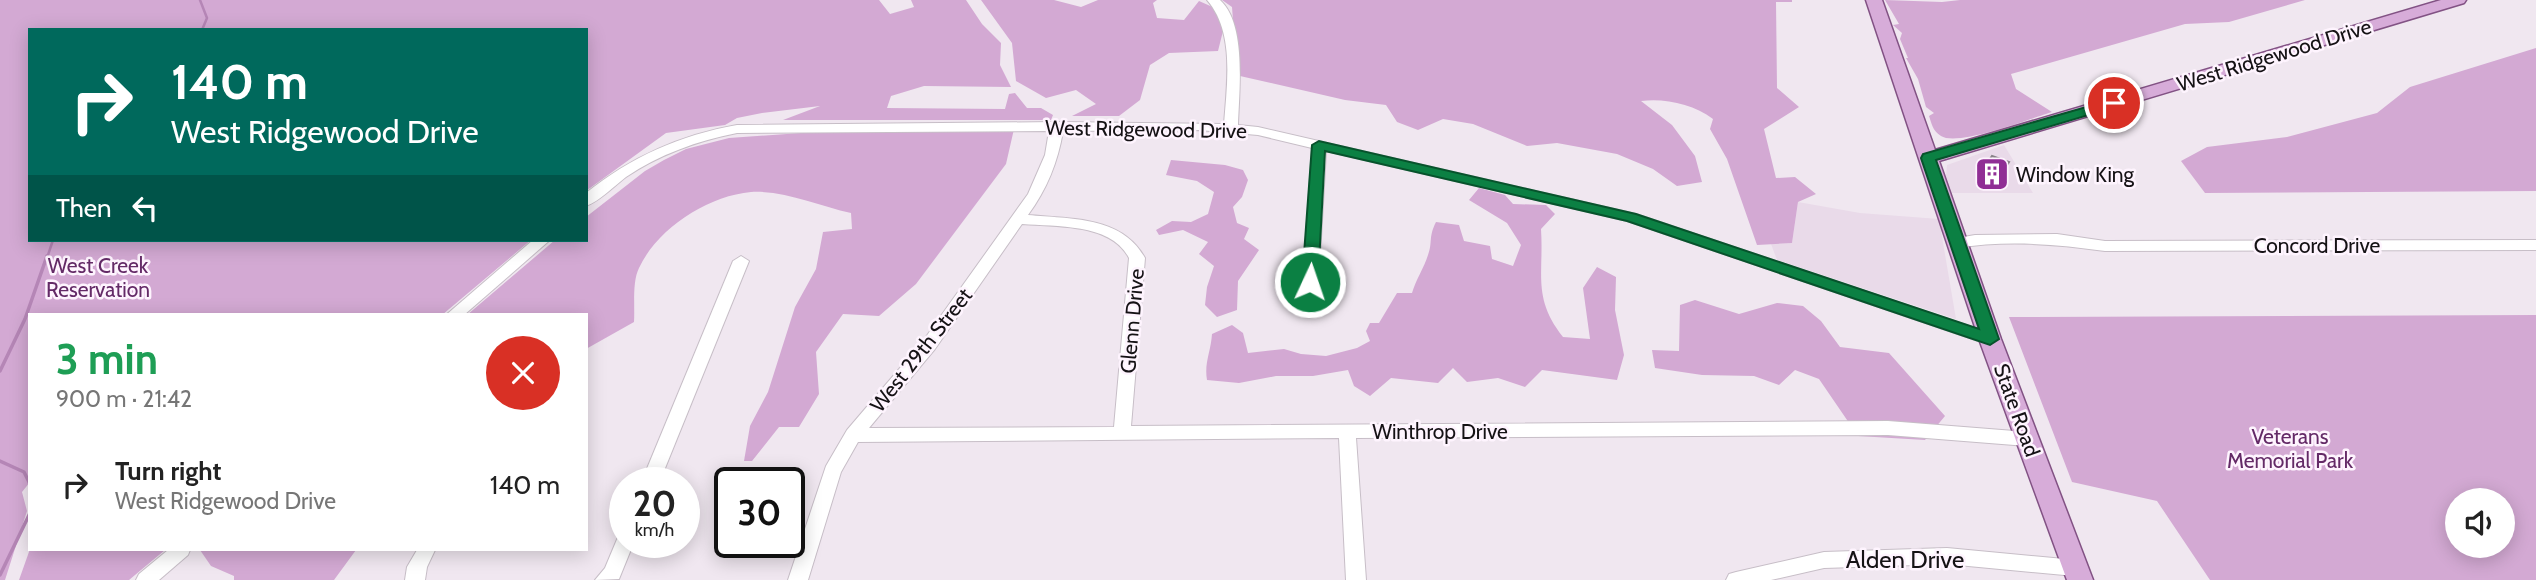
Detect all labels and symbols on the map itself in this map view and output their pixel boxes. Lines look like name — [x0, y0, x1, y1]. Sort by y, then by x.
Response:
street label: West Ridgewood Drive — [2174, 13, 2374, 96]
pin — [2084, 73, 2144, 133]
street label: West Ridgewood Drive — [1045, 115, 1247, 143]
building icon: Window King — [1973, 155, 2011, 193]
place label: Window King — [2016, 162, 2135, 187]
street label: Concord Drive — [2254, 233, 2381, 258]
position arrow — [1273, 245, 1347, 319]
park label: West Creek Reservation — [46, 253, 150, 302]
street label: Glenn Drive — [1115, 267, 1149, 374]
street label: West 29th Street — [865, 283, 977, 417]
street label: State Road — [1989, 360, 2045, 460]
street label: Winthrop Drive — [1372, 419, 1508, 444]
park label: Veterans Memorial Park — [2227, 424, 2354, 473]
speed limit sign: 30 — [714, 467, 805, 558]
street label: Alden Drive — [1846, 545, 1964, 574]

